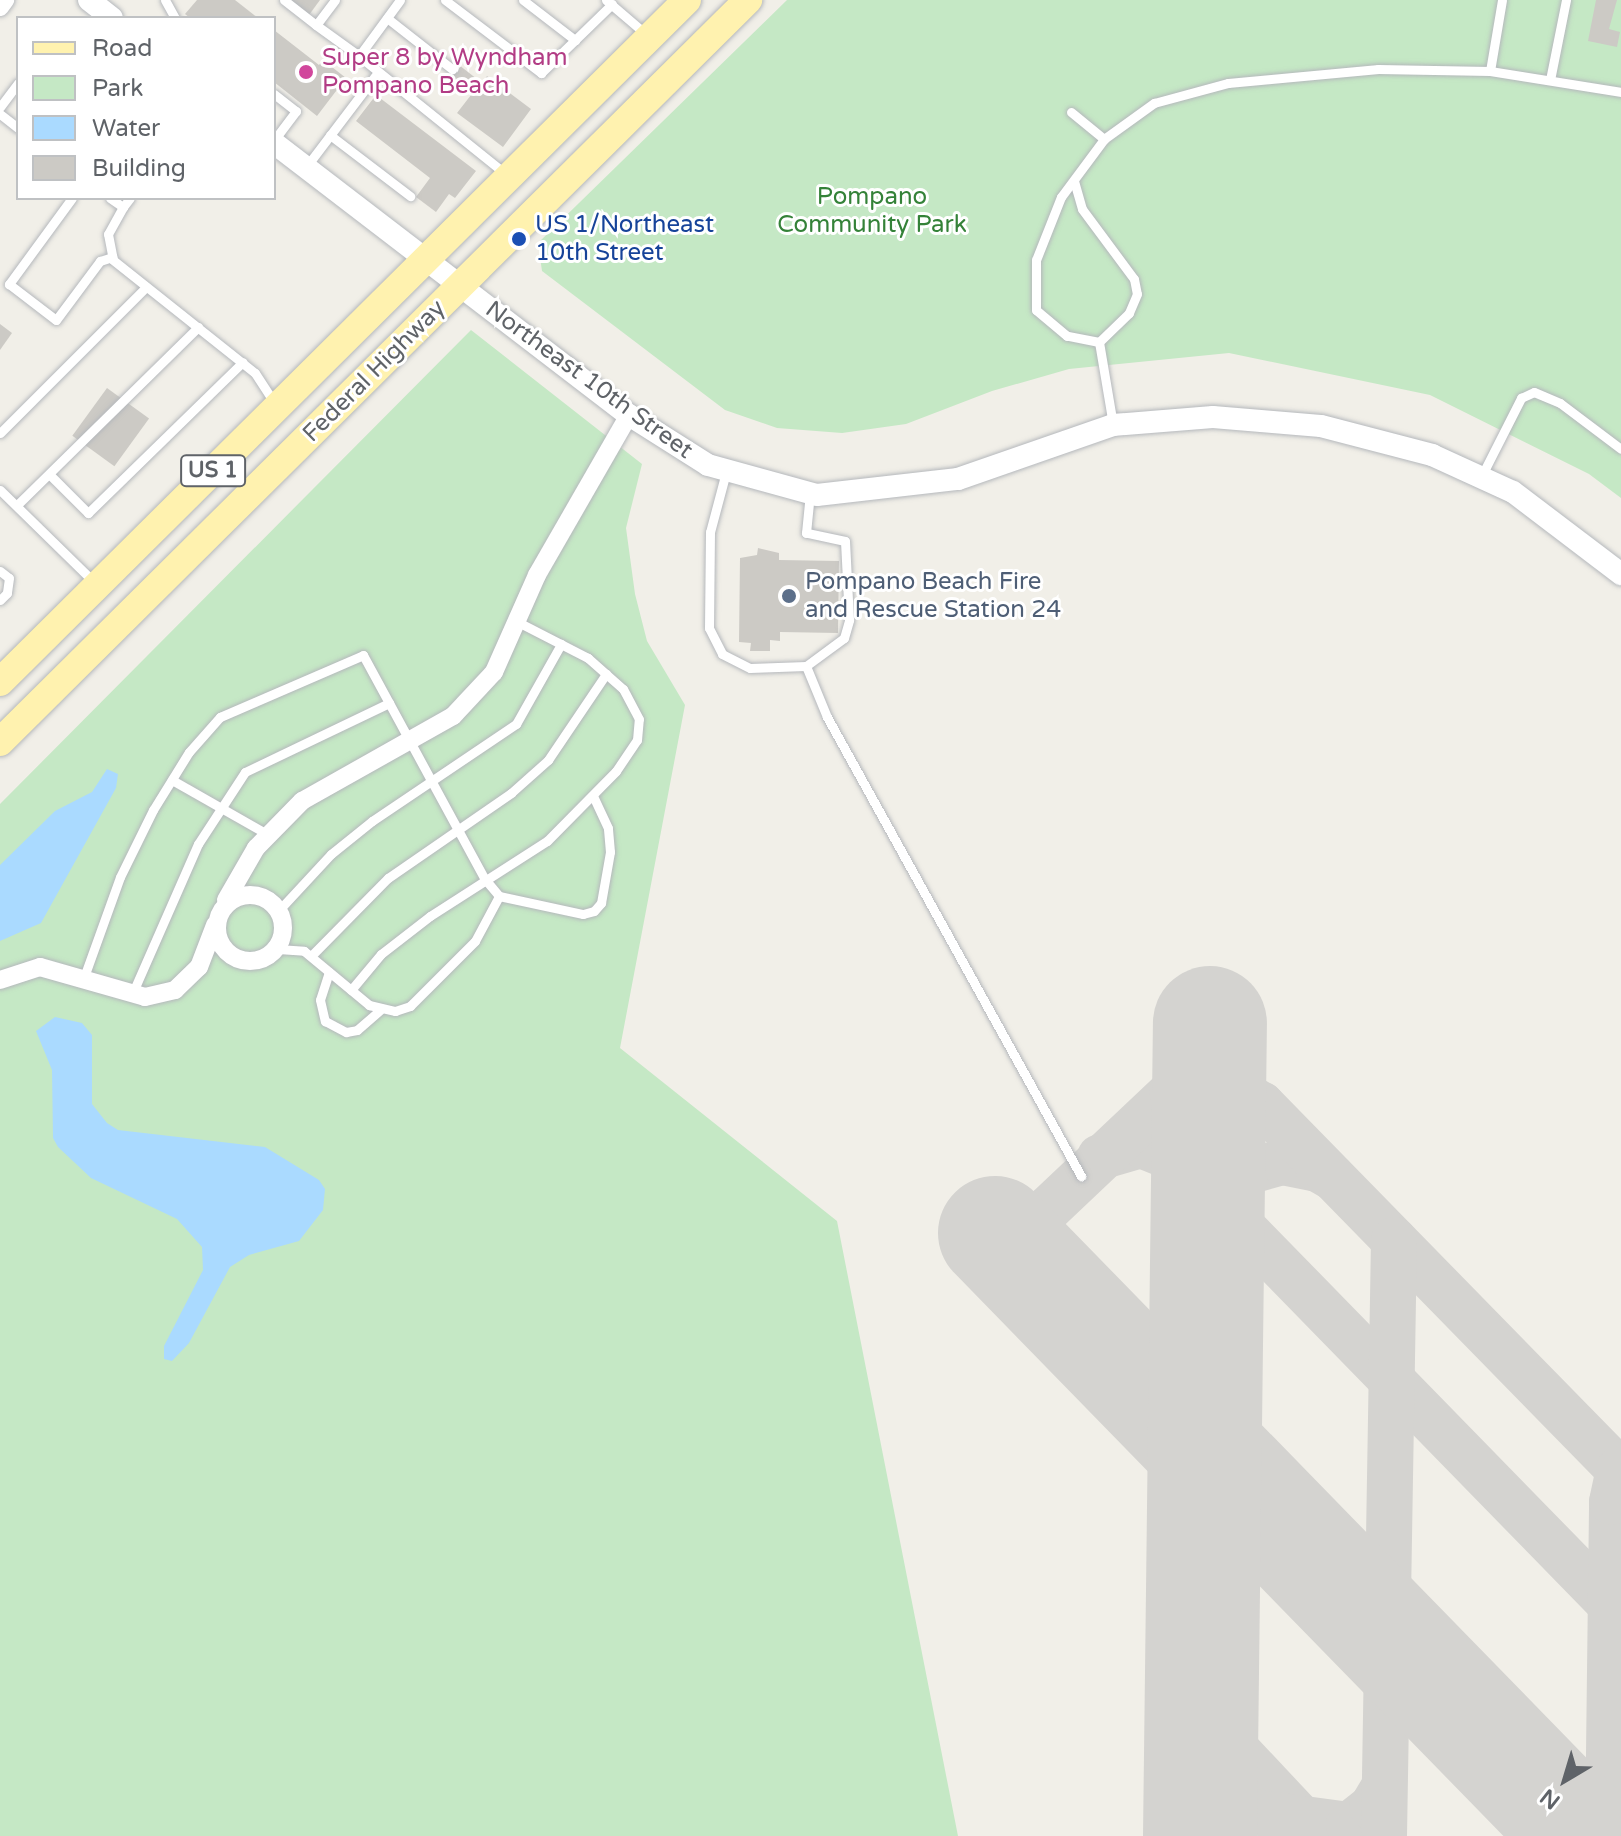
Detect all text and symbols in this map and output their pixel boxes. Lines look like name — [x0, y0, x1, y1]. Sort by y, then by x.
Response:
legend — [16, 16, 276, 200]
text: Road — [92, 34, 152, 63]
place label: Super 8 by Wyndham Pompano Beach — [322, 44, 568, 100]
marker: Super 8 by Wyndham Pompano Beach — [297, 63, 315, 81]
text: Park — [92, 74, 143, 103]
text: Water — [92, 114, 160, 143]
text: Building — [92, 154, 186, 183]
park label: Pompano Community Park — [777, 183, 967, 239]
place label: US 1/Northeast 10th Street — [535, 211, 714, 267]
marker: US 1/Northeast 10th Street — [510, 230, 528, 248]
street label: Federal Highway — [297, 294, 451, 448]
street label: Northeast 10th Street — [480, 295, 698, 465]
road number: US 1 — [179, 453, 247, 489]
place label: Pompano Beach Fire and Rescue Station 24 — [805, 568, 1061, 624]
marker: Pompano Beach Fire and Rescue Station 24 — [780, 587, 798, 605]
north arrow — [1525, 1740, 1605, 1820]
text: N — [1535, 1783, 1565, 1815]

